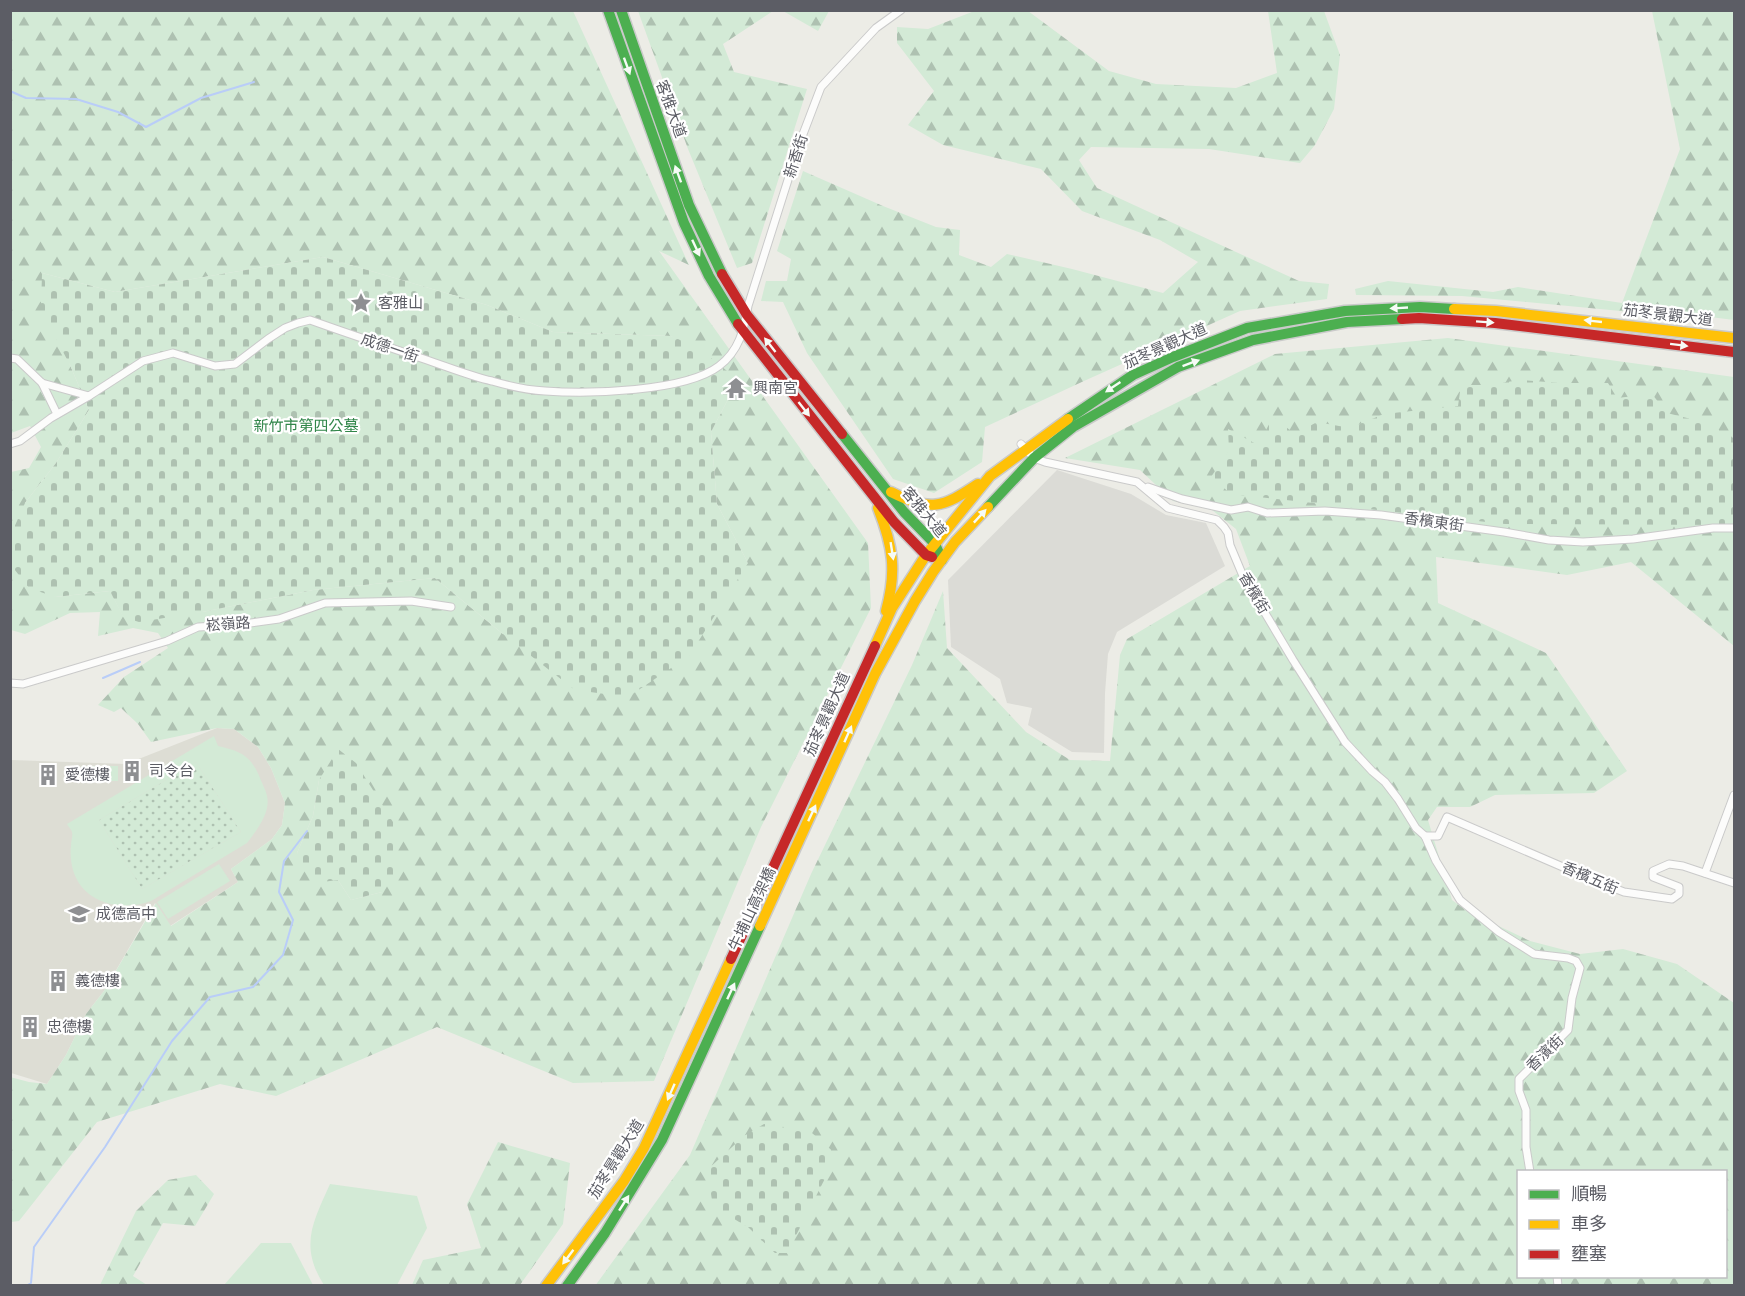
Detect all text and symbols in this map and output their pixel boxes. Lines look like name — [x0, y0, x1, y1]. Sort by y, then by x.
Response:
one-way arrow — [623, 57, 633, 75]
street label: 客雅大道 — [652, 78, 690, 140]
street label: 新香街 — [780, 132, 812, 180]
one-way arrow — [673, 165, 683, 183]
one-way arrow — [691, 240, 700, 257]
place icon: 客雅山 — [349, 291, 373, 315]
place label: 客雅山 — [378, 294, 423, 312]
street label: 茄苳景觀大道 — [1622, 301, 1714, 329]
one-way arrow — [1389, 304, 1408, 313]
one-way arrow — [1583, 317, 1602, 326]
one-way arrow — [1476, 318, 1495, 327]
street label: 茄苳景觀大道 — [1120, 319, 1210, 373]
street label: 成德一街 — [359, 330, 421, 366]
one-way arrow — [764, 337, 777, 353]
one-way arrow — [1669, 340, 1688, 349]
one-way arrow — [1182, 357, 1200, 367]
temple icon: 興南宮 — [724, 376, 748, 400]
place label: 興南宮 — [753, 379, 798, 397]
one-way arrow — [1106, 381, 1122, 393]
one-way arrow — [798, 401, 810, 417]
park label: 新竹市第四公墓 — [253, 417, 359, 435]
street label: 客雅大道 — [898, 483, 950, 541]
one-way arrow — [973, 508, 987, 523]
street label: 香檳東街 — [1403, 509, 1465, 535]
one-way arrow — [888, 542, 897, 561]
street label: 香檳街 — [1235, 569, 1273, 617]
street label: 崧嶺路 — [205, 613, 251, 635]
street label: 茄苳景觀大道 — [800, 669, 854, 759]
one-way arrow — [844, 725, 853, 742]
building icon: 司令台 — [120, 759, 144, 783]
place label: 司令台 — [149, 762, 194, 780]
building icon: 愛德樓 — [36, 763, 60, 787]
place label: 愛德樓 — [65, 766, 110, 784]
one-way arrow — [808, 805, 817, 822]
street label: 香檳五街 — [1559, 858, 1621, 898]
street label: 牛埔山高架橋 — [725, 864, 779, 954]
school or university icon: 成德高中 — [67, 902, 91, 926]
place label: 成德高中 — [96, 905, 156, 923]
building icon: 義德樓 — [46, 969, 70, 993]
place label: 義德樓 — [75, 972, 120, 990]
one-way arrow — [727, 982, 736, 999]
building icon: 忠德樓 — [18, 1015, 42, 1039]
place label: 忠德樓 — [47, 1018, 92, 1036]
street label: 香濱街 — [1523, 1031, 1567, 1075]
one-way arrow — [666, 1084, 676, 1102]
street label: 茄苳景觀大道 — [585, 1116, 647, 1202]
legend — [1517, 1170, 1727, 1278]
text: 順暢 — [1571, 1183, 1607, 1204]
one-way arrow — [618, 1195, 629, 1211]
text: 車多 — [1571, 1213, 1607, 1234]
text: 壅塞 — [1571, 1243, 1607, 1264]
one-way arrow — [562, 1249, 574, 1265]

